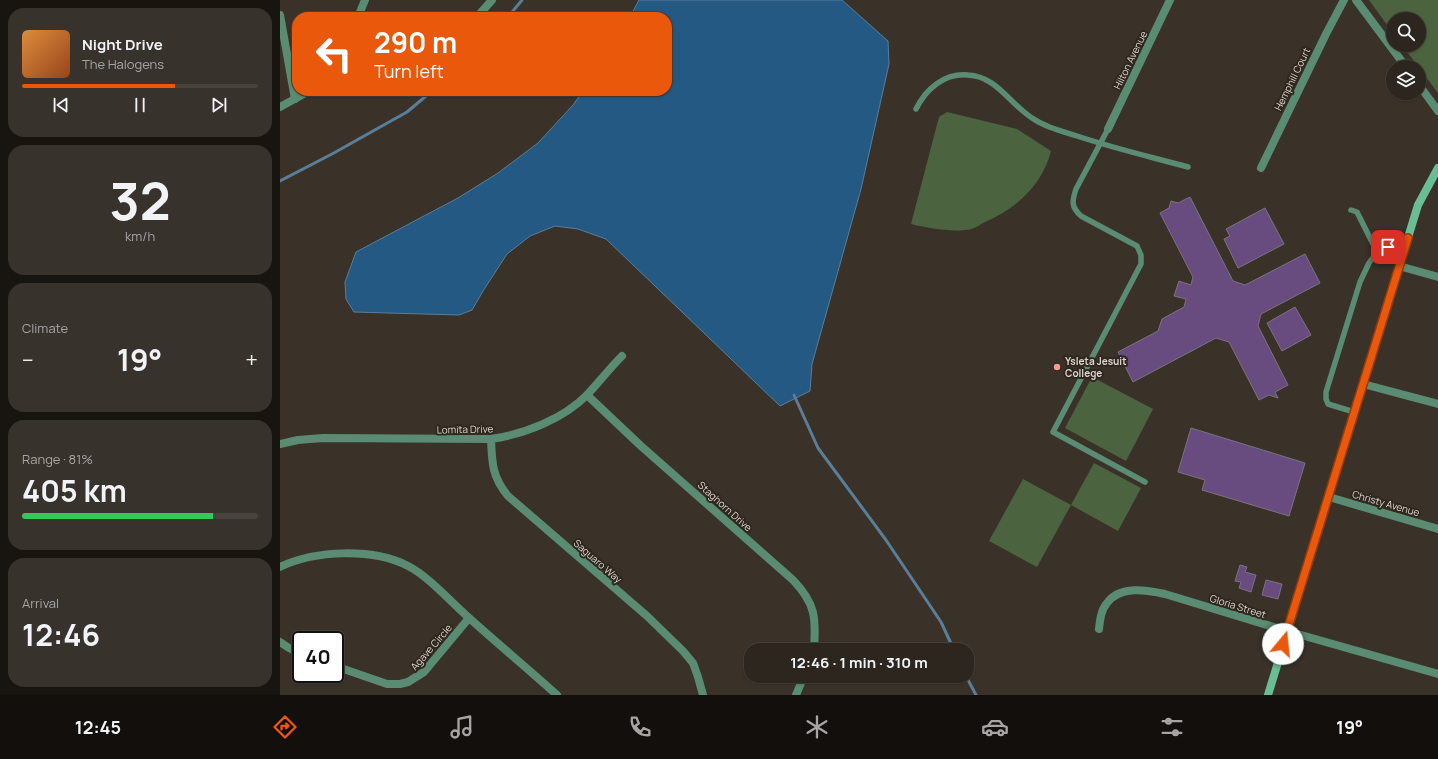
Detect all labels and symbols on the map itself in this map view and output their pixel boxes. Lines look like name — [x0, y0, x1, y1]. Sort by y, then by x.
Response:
street label: Hilton Avenue — [1110, 28, 1150, 92]
street label: Hemphill Court — [1271, 45, 1313, 113]
pin — [1371, 230, 1405, 264]
place label: Ysleta Jesuit College — [1065, 354, 1126, 380]
marker: Ysleta Jesuit College — [1052, 362, 1062, 372]
street label: Lomita Drive — [436, 422, 494, 436]
street label: Staghorn Drive — [695, 478, 755, 534]
street label: Christy Avenue — [1351, 487, 1422, 519]
street label: Saguaro Way — [571, 536, 626, 586]
street label: Gloria Street — [1208, 591, 1268, 621]
street label: Agave Circle — [407, 621, 455, 673]
position arrow — [1262, 623, 1304, 665]
speed limit sign: 40 — [292, 631, 344, 683]

